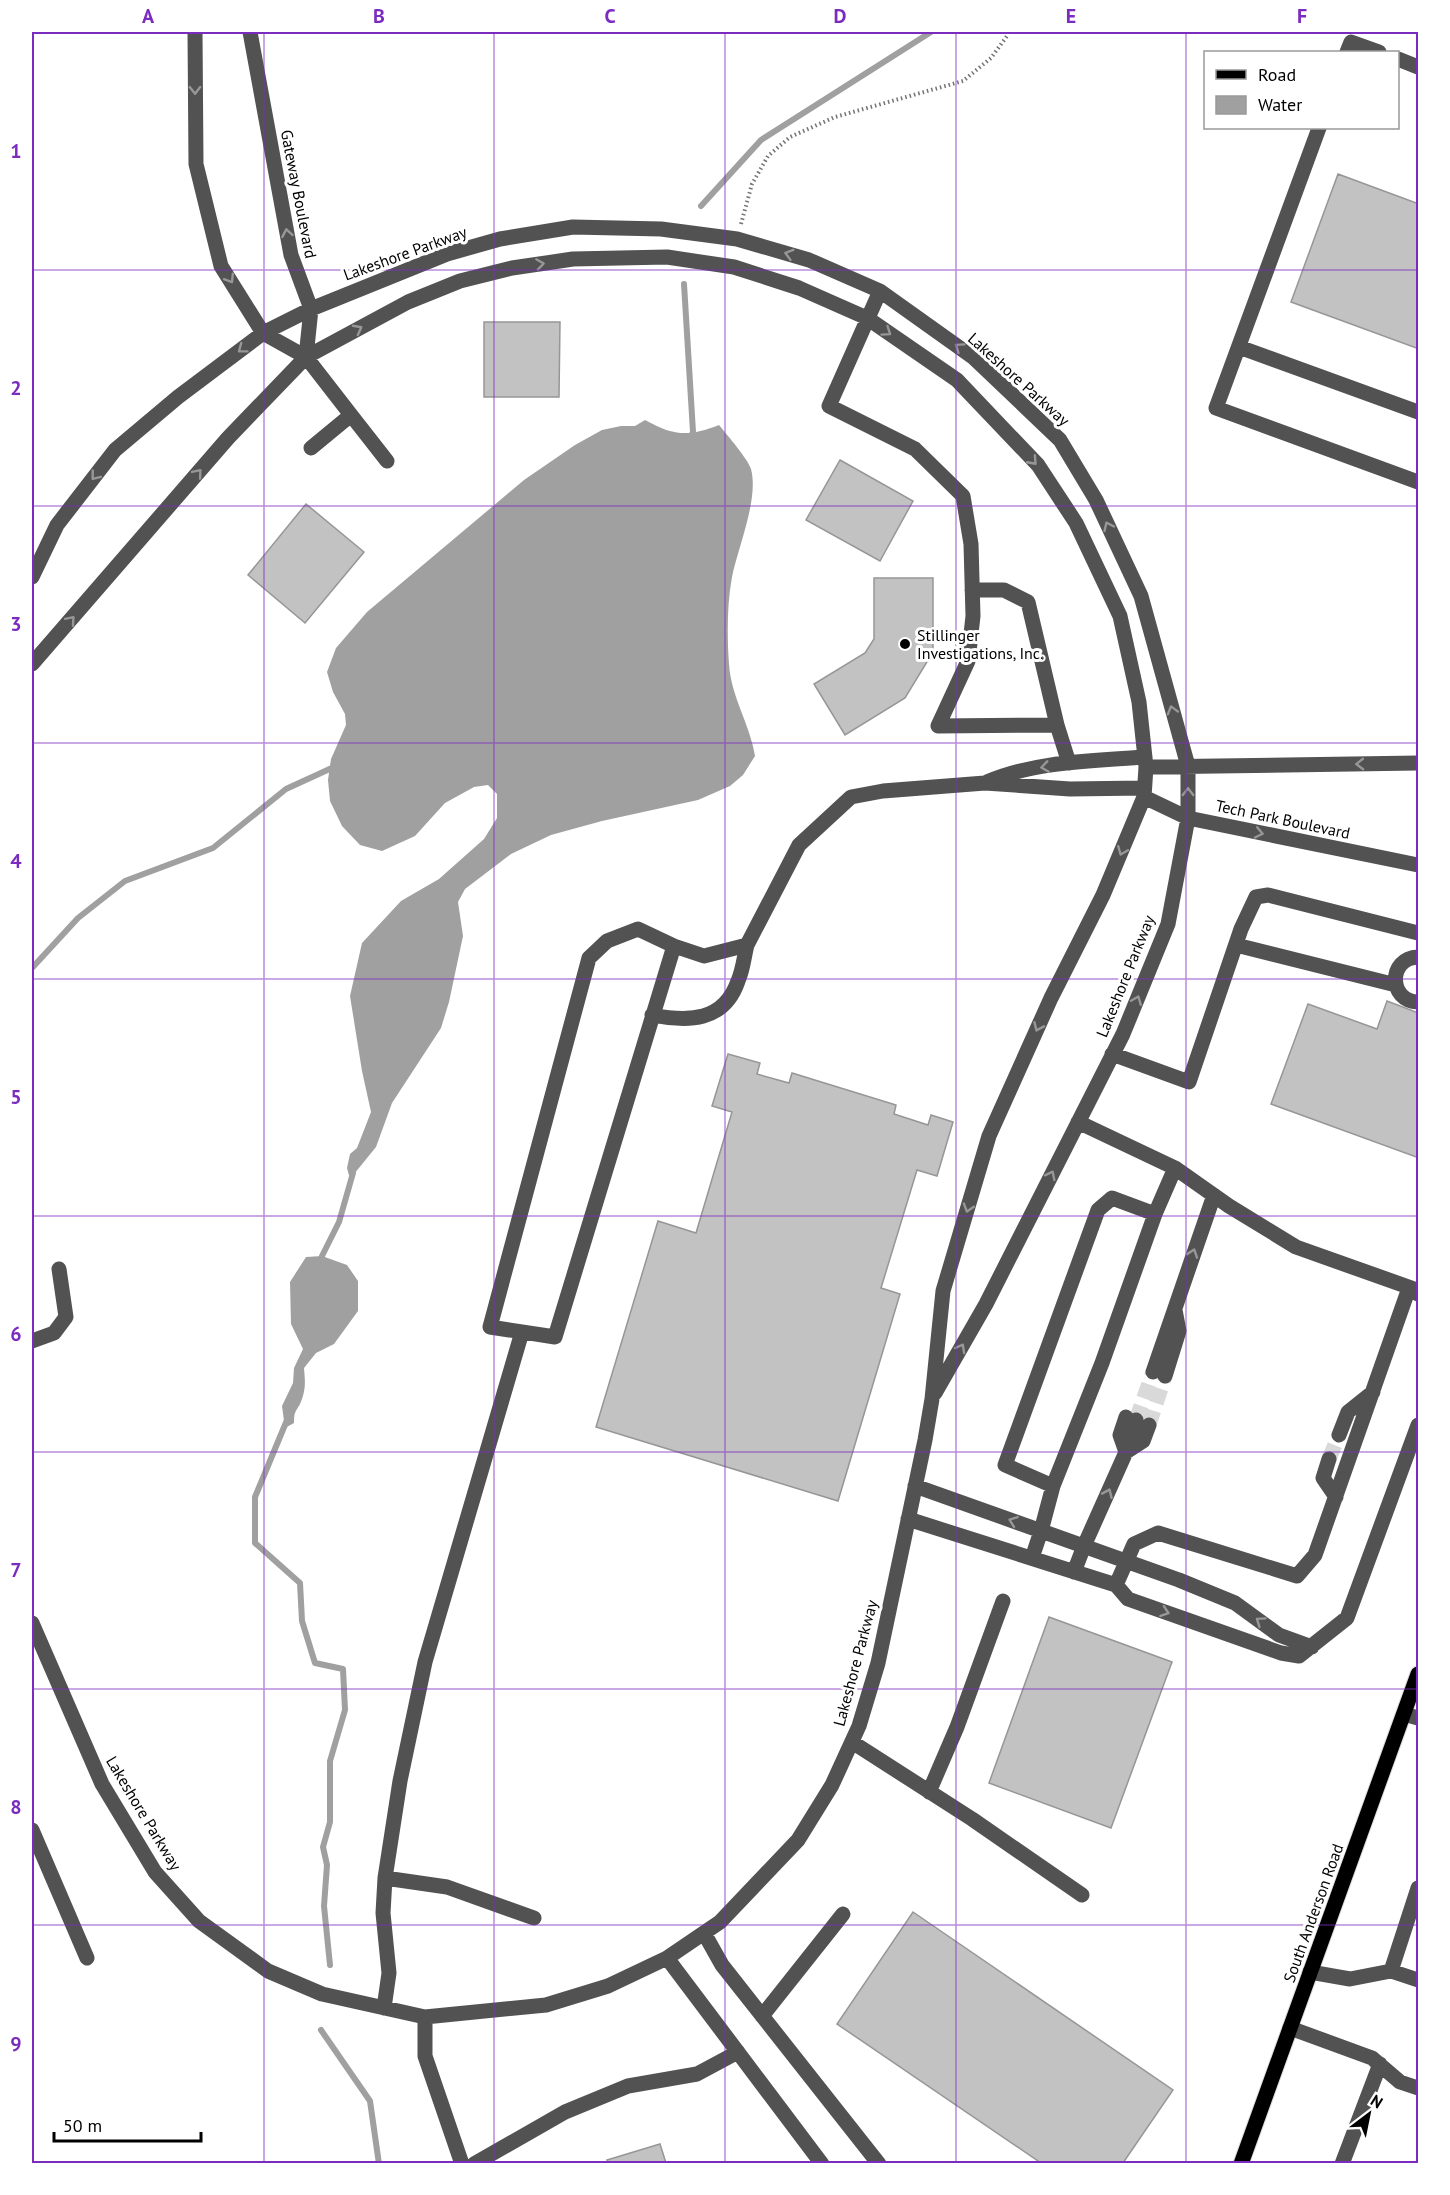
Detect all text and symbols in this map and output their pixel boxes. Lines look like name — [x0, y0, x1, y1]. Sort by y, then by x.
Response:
text: A — [142, 3, 155, 29]
text: B — [373, 3, 385, 29]
text: C — [604, 3, 616, 29]
text: D — [834, 3, 847, 29]
text: E — [1066, 3, 1076, 29]
text: F — [1297, 3, 1307, 29]
legend — [1204, 51, 1399, 129]
text: Road — [1258, 63, 1296, 86]
one-way arrow — [189, 85, 201, 94]
text: Water — [1258, 93, 1302, 116]
street label: Gateway Boulevard — [277, 128, 321, 260]
text: 1 — [10, 138, 22, 164]
street label: Lakeshore Parkway — [341, 221, 470, 285]
one-way arrow — [281, 229, 294, 239]
one-way arrow — [784, 249, 794, 261]
one-way arrow — [535, 258, 544, 270]
one-way arrow — [222, 273, 234, 283]
one-way arrow — [351, 325, 362, 336]
one-way arrow — [881, 325, 892, 336]
street label: Lakeshore Parkway — [964, 328, 1074, 430]
one-way arrow — [238, 341, 249, 352]
one-way arrow — [954, 343, 965, 354]
text: 2 — [10, 375, 22, 401]
one-way arrow — [1026, 454, 1037, 465]
one-way arrow — [92, 469, 103, 480]
one-way arrow — [191, 469, 202, 480]
one-way arrow — [1104, 522, 1116, 533]
text: 3 — [10, 611, 22, 637]
one-way arrow — [64, 617, 75, 627]
place label: Stillinger Investigations, Inc. — [917, 625, 1044, 663]
marker: Stillinger Investigations, Inc. — [898, 637, 912, 651]
one-way arrow — [1167, 705, 1179, 716]
one-way arrow — [1356, 758, 1365, 770]
one-way arrow — [1040, 760, 1049, 772]
one-way arrow — [1182, 787, 1194, 796]
street label: Tech Park Boulevard — [1214, 795, 1352, 843]
one-way arrow — [1254, 825, 1264, 838]
one-way arrow — [1117, 845, 1129, 856]
text: 4 — [10, 848, 22, 874]
street label: Lakeshore Parkway — [1091, 911, 1159, 1040]
one-way arrow — [1130, 995, 1142, 1006]
one-way arrow — [1033, 1021, 1045, 1032]
text: 5 — [10, 1084, 22, 1110]
one-way arrow — [1044, 1170, 1056, 1181]
one-way arrow — [963, 1202, 975, 1213]
one-way arrow — [1186, 1248, 1198, 1259]
text: 6 — [10, 1321, 22, 1347]
one-way arrow — [954, 1343, 965, 1354]
one-way arrow — [1100, 1488, 1112, 1499]
one-way arrow — [1008, 1515, 1019, 1528]
text: 7 — [10, 1557, 22, 1583]
street label: Lakeshore Parkway — [829, 1597, 882, 1728]
one-way arrow — [1159, 1605, 1170, 1618]
one-way arrow — [1256, 1617, 1267, 1628]
street label: Lakeshore Parkway — [102, 1752, 186, 1874]
text: 8 — [10, 1794, 22, 1820]
street label: South Anderson Road — [1279, 1841, 1347, 1985]
text: 9 — [10, 2031, 22, 2057]
north arrow — [1339, 2084, 1399, 2144]
text: N — [1367, 2090, 1387, 2113]
scale bar — [54, 2105, 201, 2143]
text: 50 m — [63, 2114, 102, 2137]

